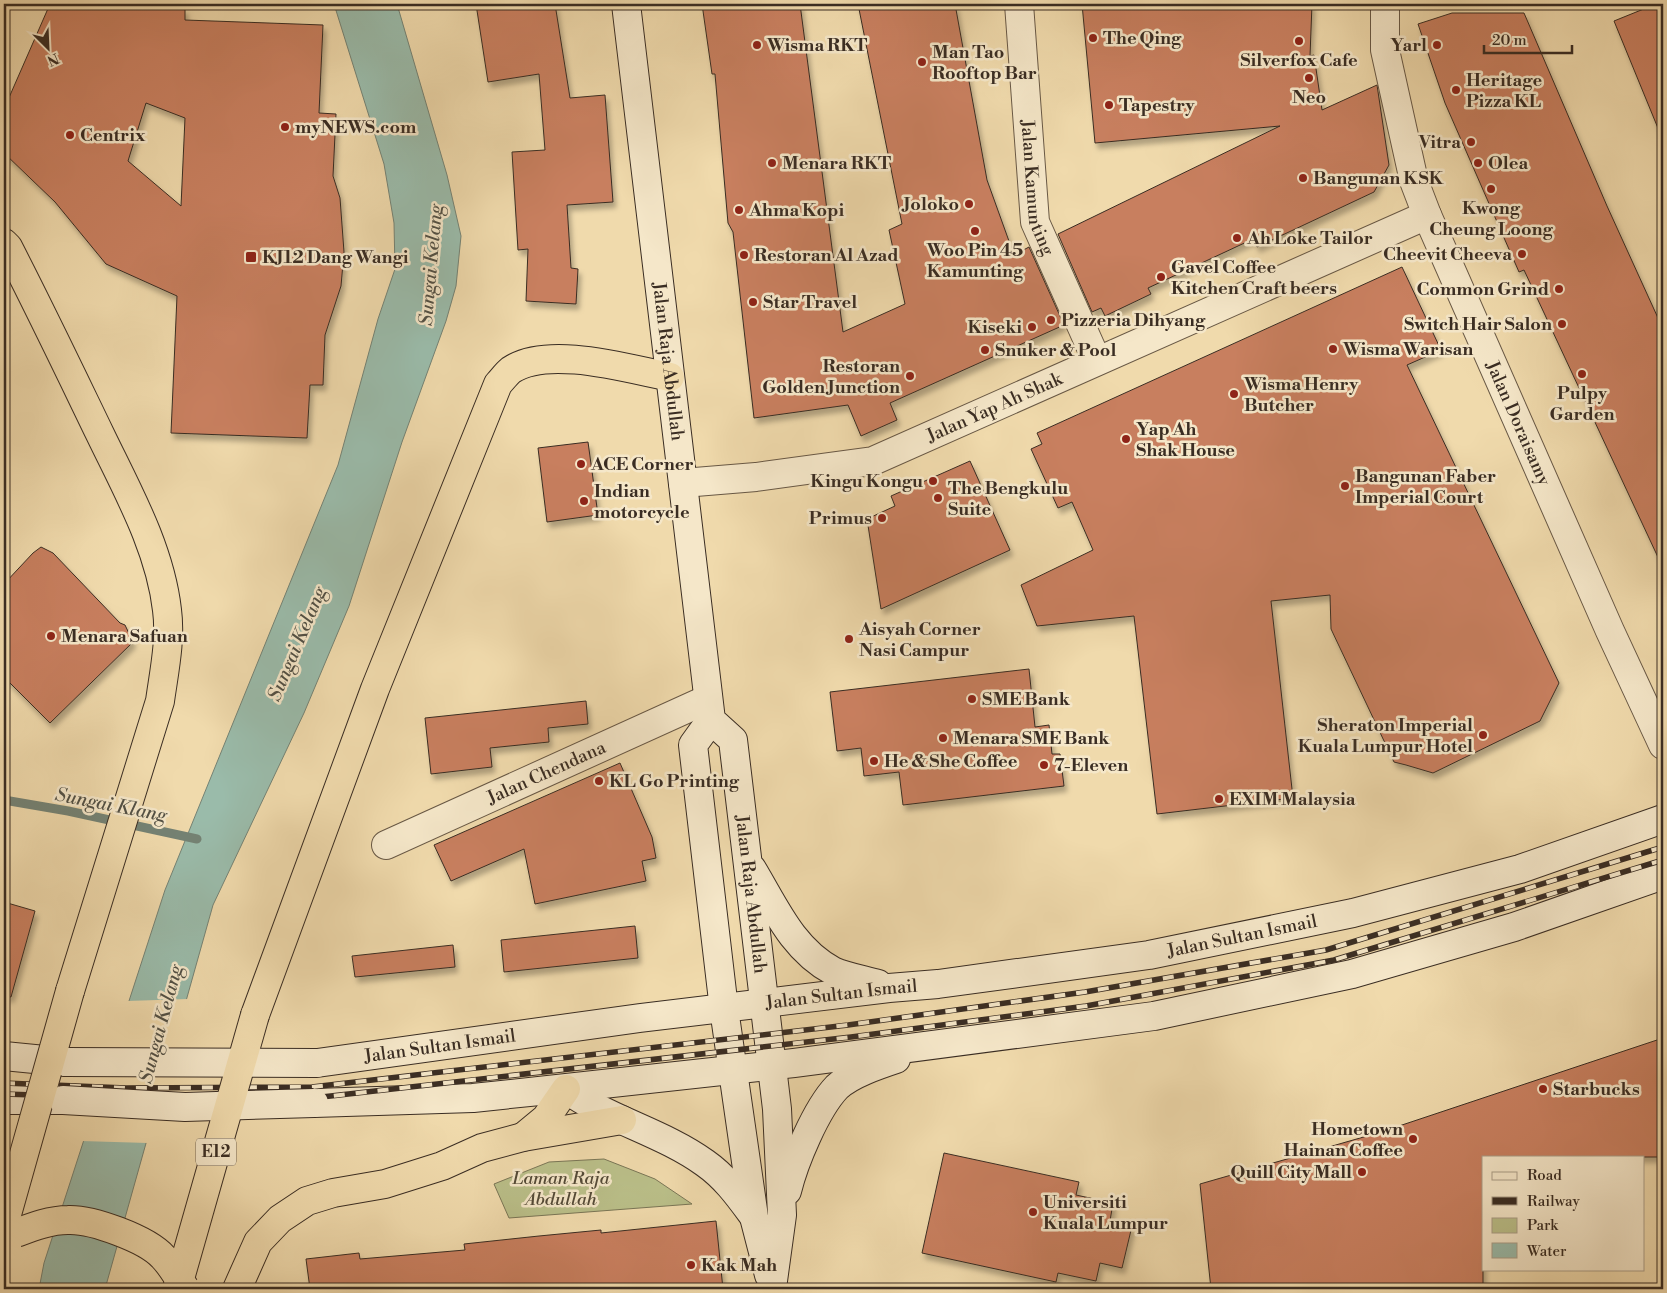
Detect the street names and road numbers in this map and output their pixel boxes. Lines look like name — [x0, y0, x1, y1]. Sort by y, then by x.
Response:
street label: Jalan Kamunting — [1016, 118, 1060, 260]
street label: Jalan Raja Abdullah — [647, 280, 689, 442]
street label: Jalan Doraisamy — [1481, 356, 1556, 489]
street label: Jalan Yap Ah Shak — [922, 366, 1067, 448]
street label: Jalan Chendana — [482, 735, 610, 810]
street label: Jalan Raja Abdullah — [730, 813, 772, 975]
street label: Jalan Sultan Ismail — [1164, 909, 1320, 963]
street label: Jalan Sultan Ismail — [763, 974, 919, 1014]
street label: Jalan Sultan Ismail — [362, 1024, 518, 1068]
road number: E12 — [196, 1138, 236, 1166]

